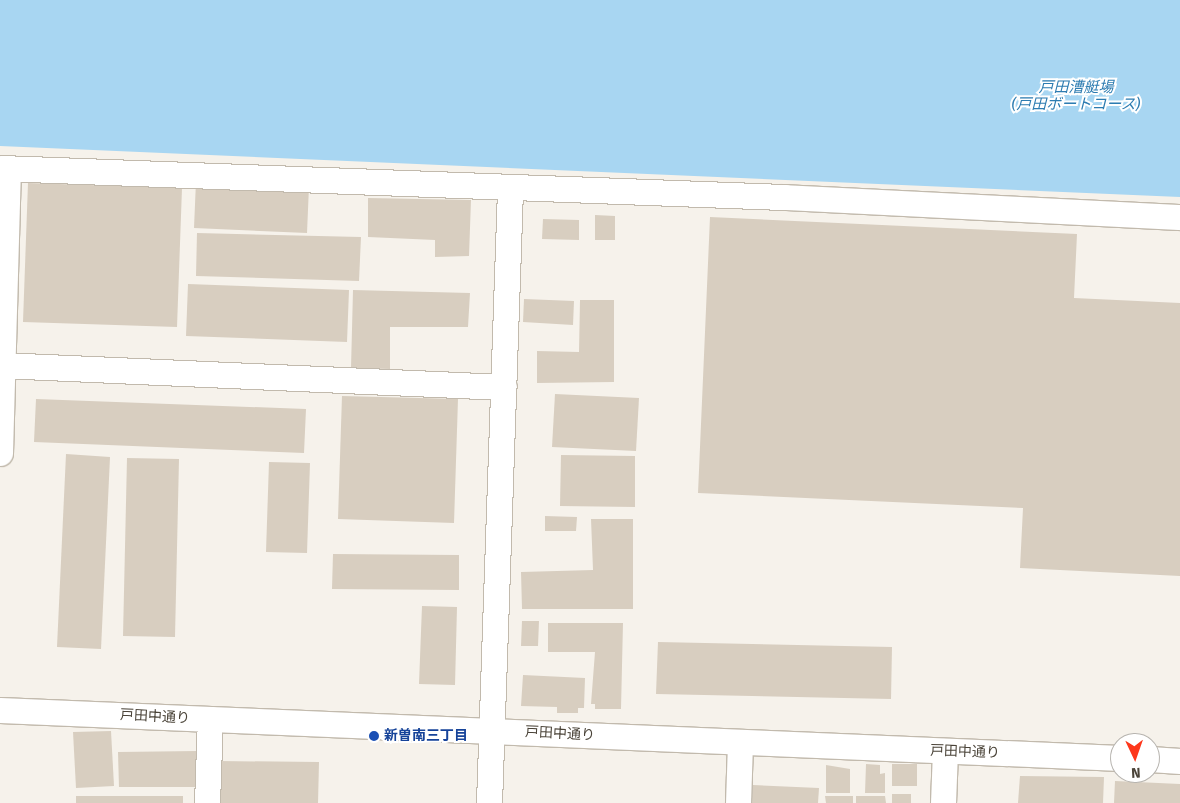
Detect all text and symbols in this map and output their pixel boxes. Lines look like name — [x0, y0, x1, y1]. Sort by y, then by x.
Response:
water label: 戸田漕艇場 (戸田ボートコース) — [1011, 78, 1141, 113]
street label: 戸田中通り — [120, 707, 190, 727]
street label: 戸田中通り — [525, 724, 595, 744]
place label: 新曽南三丁目 — [384, 728, 468, 744]
marker: 新曽南三丁目 — [368, 730, 380, 742]
north arrow — [1110, 733, 1160, 783]
street label: 戸田中通り — [930, 742, 1000, 762]
text: N — [1131, 764, 1141, 781]

